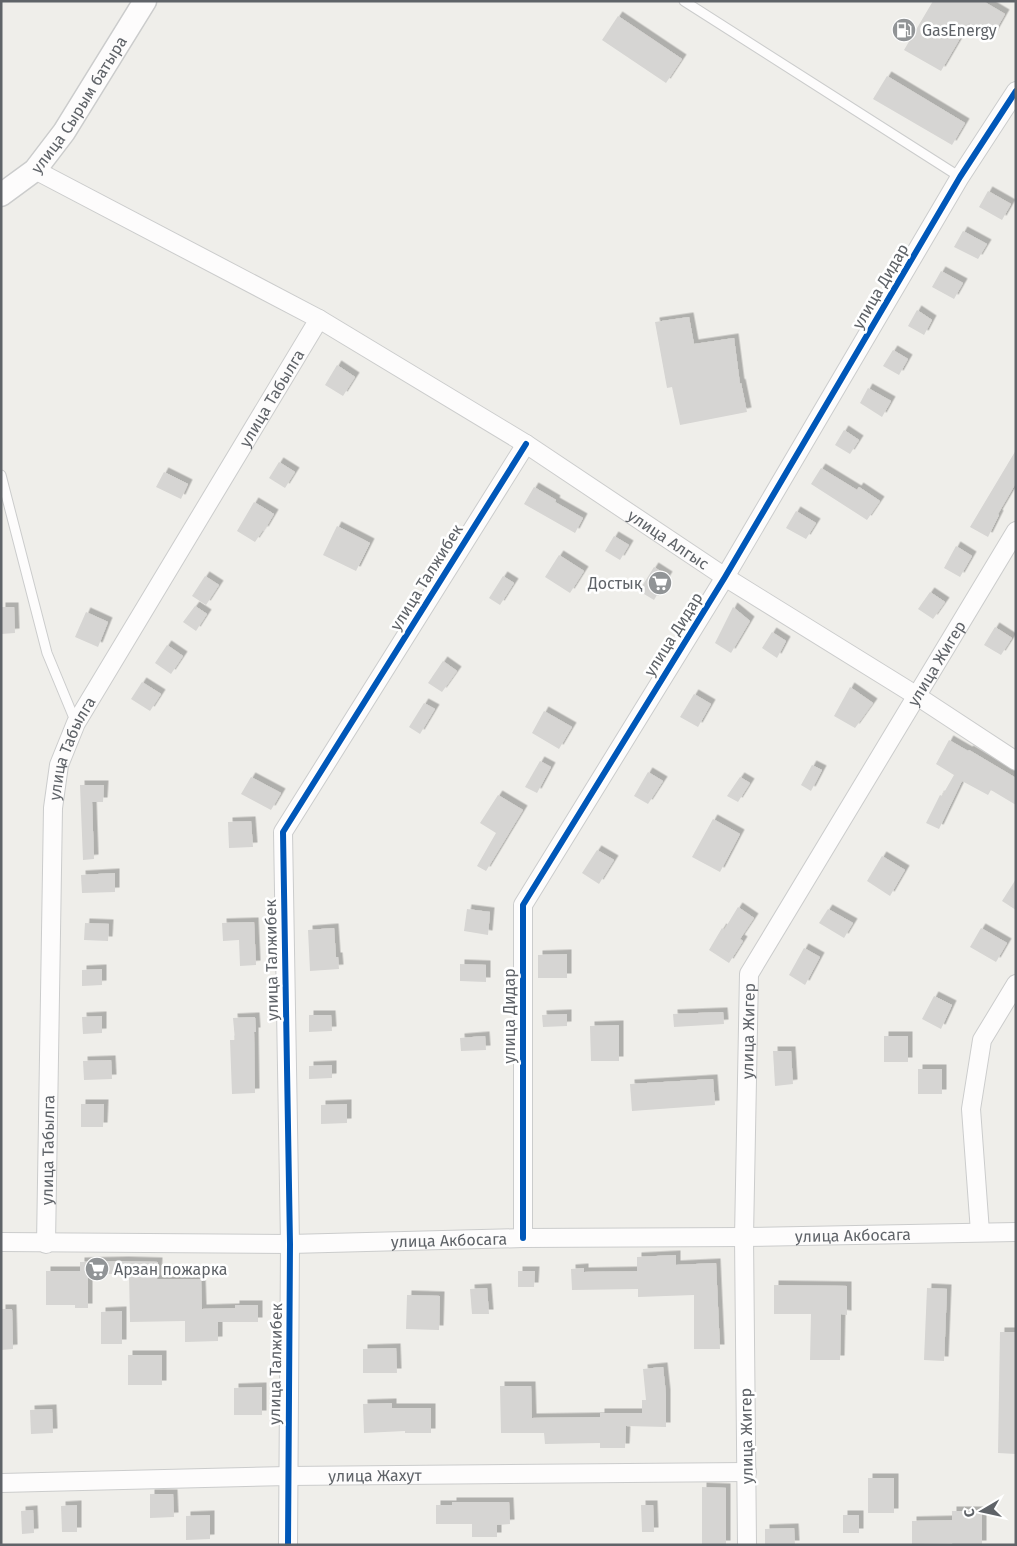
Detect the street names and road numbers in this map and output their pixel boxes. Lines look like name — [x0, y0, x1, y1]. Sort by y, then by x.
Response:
street label: улица Сырым батыра — [27, 33, 131, 177]
street label: улица Дидар — [848, 240, 912, 332]
street label: улица Табылга — [235, 346, 308, 450]
street label: улица Алгыс — [624, 506, 713, 574]
street label: улица Талжибек — [386, 520, 467, 634]
street label: улица Дидар — [640, 589, 707, 680]
street label: улица Жигер — [904, 617, 970, 710]
street label: улица Табылга — [45, 693, 100, 802]
street label: улица Талжибек — [261, 898, 282, 1021]
street label: улица Дидар — [500, 968, 519, 1064]
street label: улица Жигер — [738, 983, 759, 1079]
street label: улица Табылга — [38, 1095, 58, 1205]
street label: улица Акбосага — [795, 1225, 911, 1246]
street label: улица Акбосага — [391, 1229, 507, 1251]
street label: улица Талжибек — [265, 1302, 286, 1425]
street label: улица Жигер — [736, 1388, 757, 1484]
street label: улица Жахут — [328, 1466, 423, 1486]

